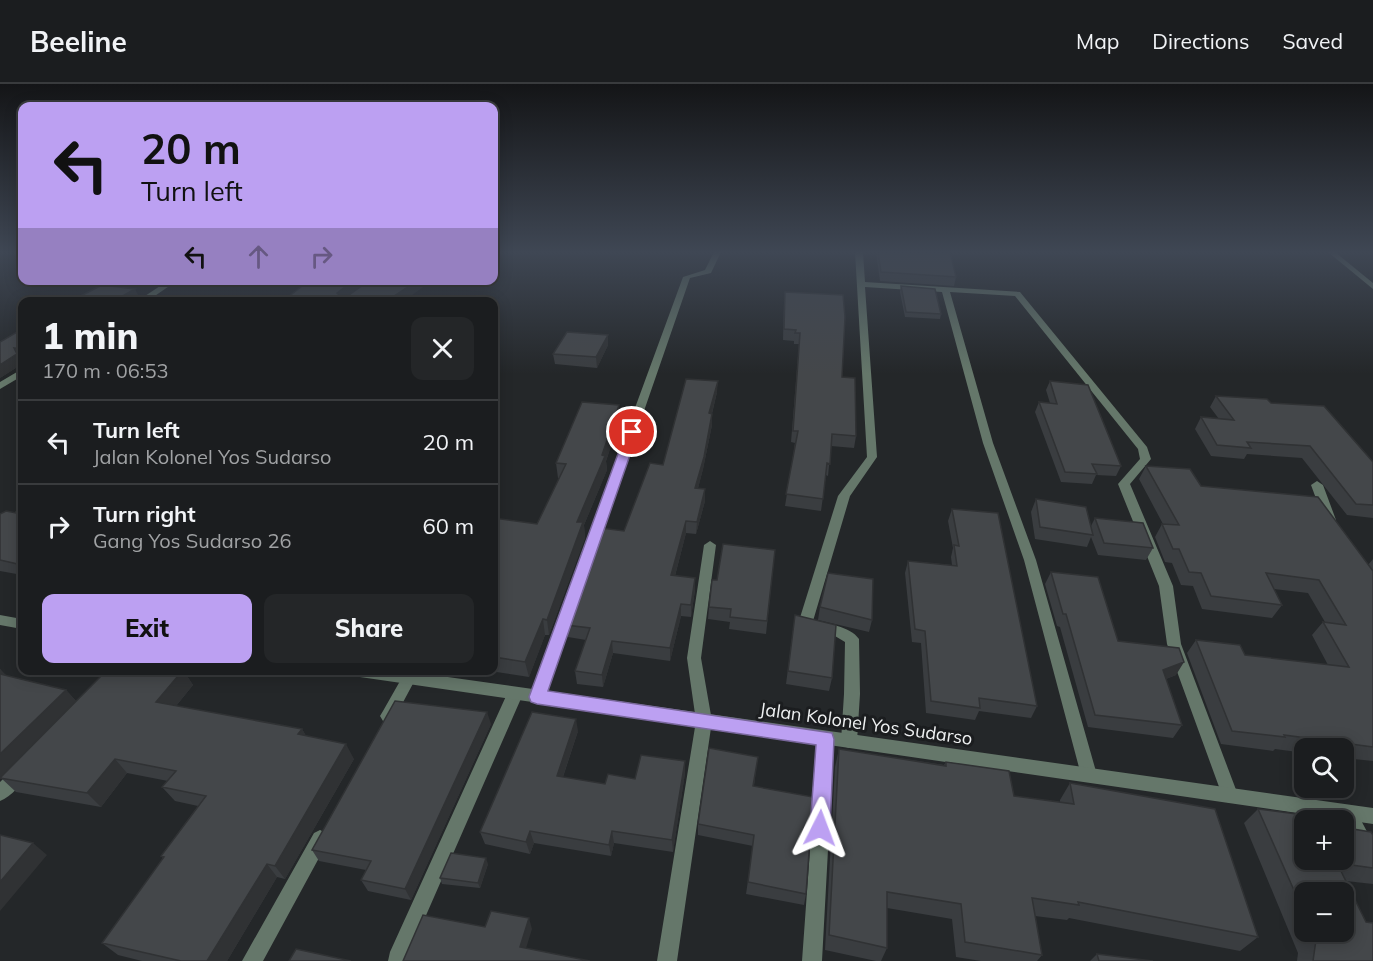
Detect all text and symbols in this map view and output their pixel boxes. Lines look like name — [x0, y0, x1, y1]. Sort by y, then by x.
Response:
text: Beeline — [30, 24, 127, 59]
text: Map — [1076, 28, 1119, 54]
text: Directions — [1152, 28, 1249, 54]
text: Saved — [1282, 28, 1343, 54]
text: 20 m — [141, 122, 241, 175]
icon: left — [42, 126, 120, 204]
text: Turn left — [141, 174, 243, 208]
icon: left — [179, 240, 212, 273]
icon: ahead — [242, 240, 275, 273]
icon: right — [305, 240, 338, 273]
text: 1 min — [42, 313, 138, 358]
button: close — [411, 317, 474, 380]
text: 170 m · 06:53 — [42, 358, 168, 383]
pin — [606, 406, 657, 457]
icon: arrive — [615, 415, 648, 448]
text: Turn left — [93, 416, 180, 444]
icon: left — [42, 426, 75, 459]
text: 20 m — [423, 428, 474, 456]
text: Jalan Kolonel Yos Sudarso — [93, 444, 332, 469]
text: Turn right — [93, 500, 196, 528]
icon: right — [42, 510, 75, 543]
text: 60 m — [423, 512, 474, 540]
text: Gang Yos Sudarso 26 — [93, 528, 291, 553]
button: Exit — [42, 594, 252, 663]
button: Share — [264, 594, 474, 663]
street label: Jalan Kolonel Yos Sudarso — [758, 697, 974, 750]
map controls — [1294, 738, 1354, 942]
button: search — [1294, 738, 1354, 798]
position arrow — [788, 796, 852, 860]
button: + — [1294, 810, 1354, 870]
button: − — [1294, 882, 1354, 942]

